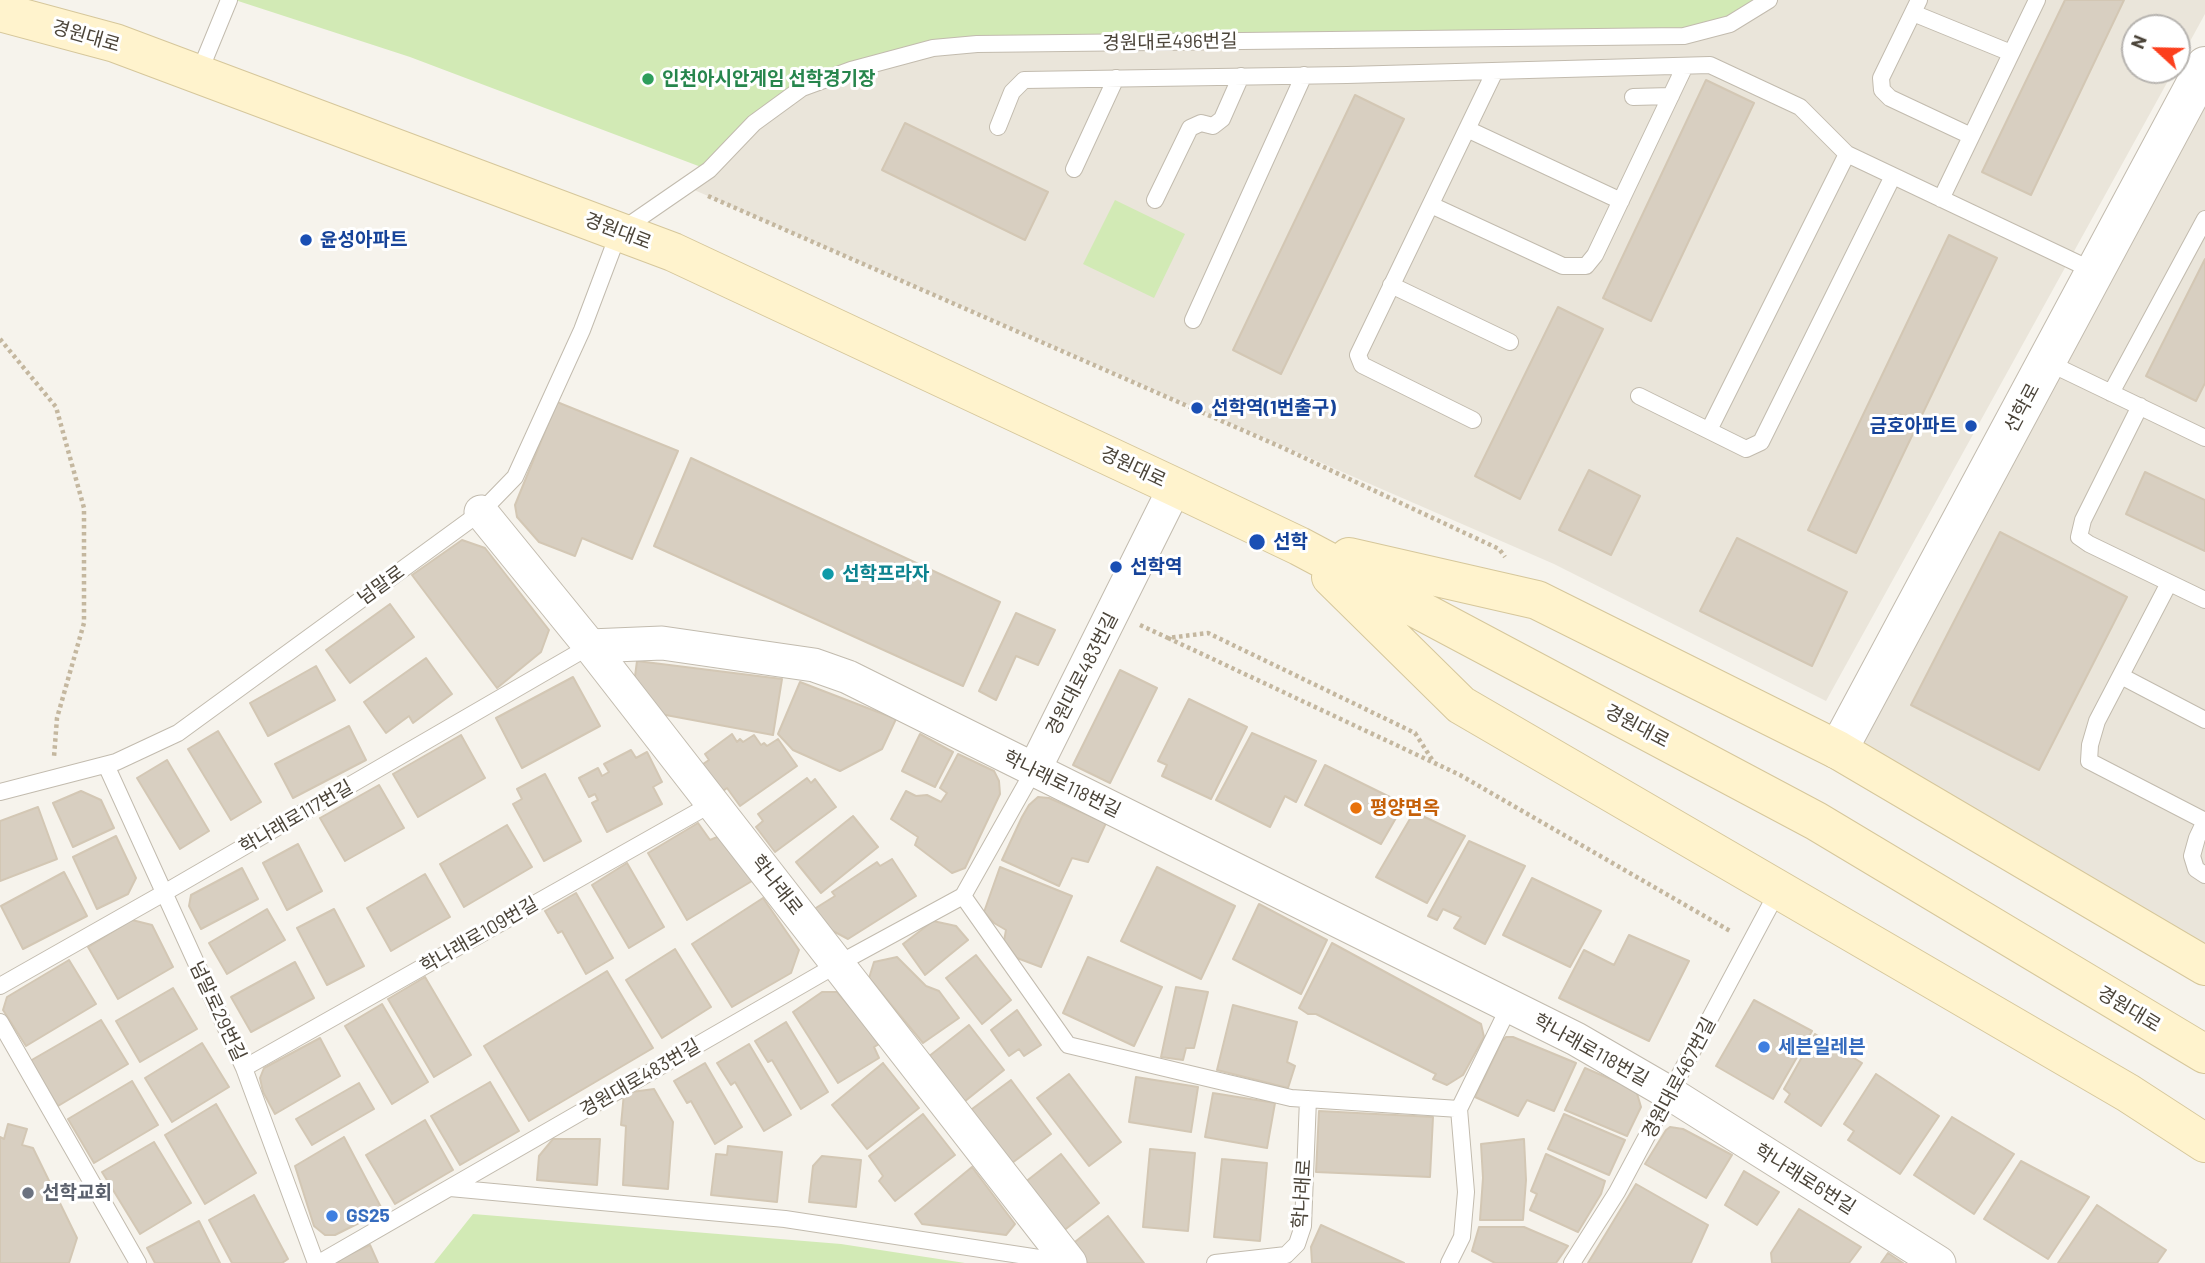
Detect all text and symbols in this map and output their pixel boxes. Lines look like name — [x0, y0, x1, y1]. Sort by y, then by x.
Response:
north arrow — [2121, 14, 2191, 84]
street label: 경원대로 — [49, 15, 123, 57]
street label: 경원대로496번길 — [1102, 29, 1238, 55]
text: N — [2125, 32, 2151, 52]
place label: 인천아시안게임 선학경기장 — [662, 68, 876, 90]
marker: 인천아시안게임 선학경기장 — [640, 71, 656, 87]
street label: 경원대로 — [581, 208, 655, 254]
place label: 윤성아파트 — [320, 229, 407, 251]
marker: 윤성아파트 — [298, 232, 314, 248]
street label: 선학로 — [2000, 379, 2044, 437]
place label: 선학역(1번출구) — [1211, 397, 1336, 419]
marker: 선학역(1번출구) — [1189, 400, 1205, 416]
place label: 금호아파트 — [1870, 415, 1957, 437]
marker: 금호아파트 — [1963, 418, 1979, 434]
street label: 경원대로 — [1096, 442, 1170, 492]
place label: 선학 — [1273, 531, 1308, 553]
marker: 선학 — [1247, 532, 1267, 552]
place label: 선학역 — [1130, 556, 1182, 578]
marker: 선학역 — [1108, 559, 1124, 575]
street label: 넘말로 — [353, 560, 409, 610]
place label: 선학프라자 — [842, 563, 929, 585]
marker: 선학프라자 — [820, 566, 836, 582]
street label: 경원대로483번길 — [1041, 609, 1123, 739]
street label: 경원대로 — [1601, 700, 1673, 752]
street label: 학나래로118번길 — [999, 746, 1125, 822]
street label: 학나래로117번길 — [235, 775, 357, 859]
place label: 평양면옥 — [1370, 797, 1440, 819]
marker: 평양면옥 — [1348, 800, 1364, 816]
street label: 학나래로 — [746, 850, 808, 920]
street label: 학나래로109번길 — [416, 892, 542, 978]
street label: 넘말로29번길 — [185, 957, 251, 1065]
street label: 경원대로 — [2093, 981, 2165, 1037]
street label: 학나래로118번길 — [1529, 1009, 1653, 1091]
street label: 경원대로467번길 — [1637, 1013, 1721, 1143]
street label: 경원대로483번길 — [576, 1034, 704, 1122]
place label: 세븐일레븐 — [1778, 1036, 1865, 1058]
marker: 세븐일레븐 — [1756, 1039, 1772, 1055]
street label: 학나래로6번길 — [1750, 1139, 1860, 1219]
street label: 학나래로 — [1288, 1158, 1316, 1230]
place label: 선학교회 — [42, 1182, 112, 1204]
marker: 선학교회 — [20, 1185, 36, 1201]
place label: GS25 — [346, 1205, 390, 1227]
marker: GS25 — [324, 1208, 340, 1224]

